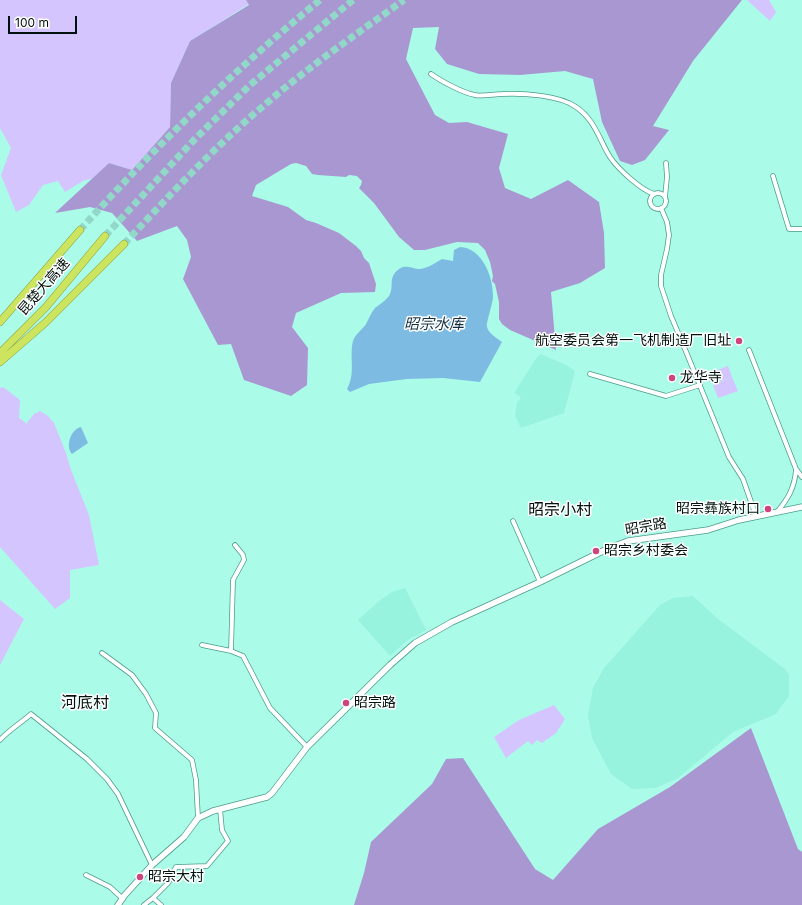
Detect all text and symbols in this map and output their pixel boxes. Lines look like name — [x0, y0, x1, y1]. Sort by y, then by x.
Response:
scale bar — [10, 8, 79, 34]
text: 100 m — [15, 15, 49, 30]
street label: 昆楚大高速 — [15, 255, 73, 319]
water label: 昭宗水库 — [404, 315, 464, 333]
place label: 航空委员会第一飞机制造厂旧址 — [535, 333, 731, 349]
marker: 航空委员会第一飞机制造厂旧址 — [734, 336, 744, 346]
place label: 龙华寺 — [680, 370, 722, 386]
marker: 龙华寺 — [667, 373, 677, 383]
district label: 昭宗小村 — [528, 500, 592, 520]
place label: 昭宗彝族村口 — [676, 501, 760, 517]
marker: 昭宗彝族村口 — [763, 504, 773, 514]
street label: 昭宗路 — [624, 515, 668, 539]
place label: 昭宗乡村委会 — [604, 543, 688, 559]
marker: 昭宗乡村委会 — [591, 546, 601, 556]
district label: 河底村 — [61, 693, 109, 713]
place label: 昭宗路 — [354, 695, 396, 711]
marker: 昭宗路 — [341, 698, 351, 708]
place label: 昭宗大村 — [148, 869, 204, 885]
marker: 昭宗大村 — [135, 872, 145, 882]

